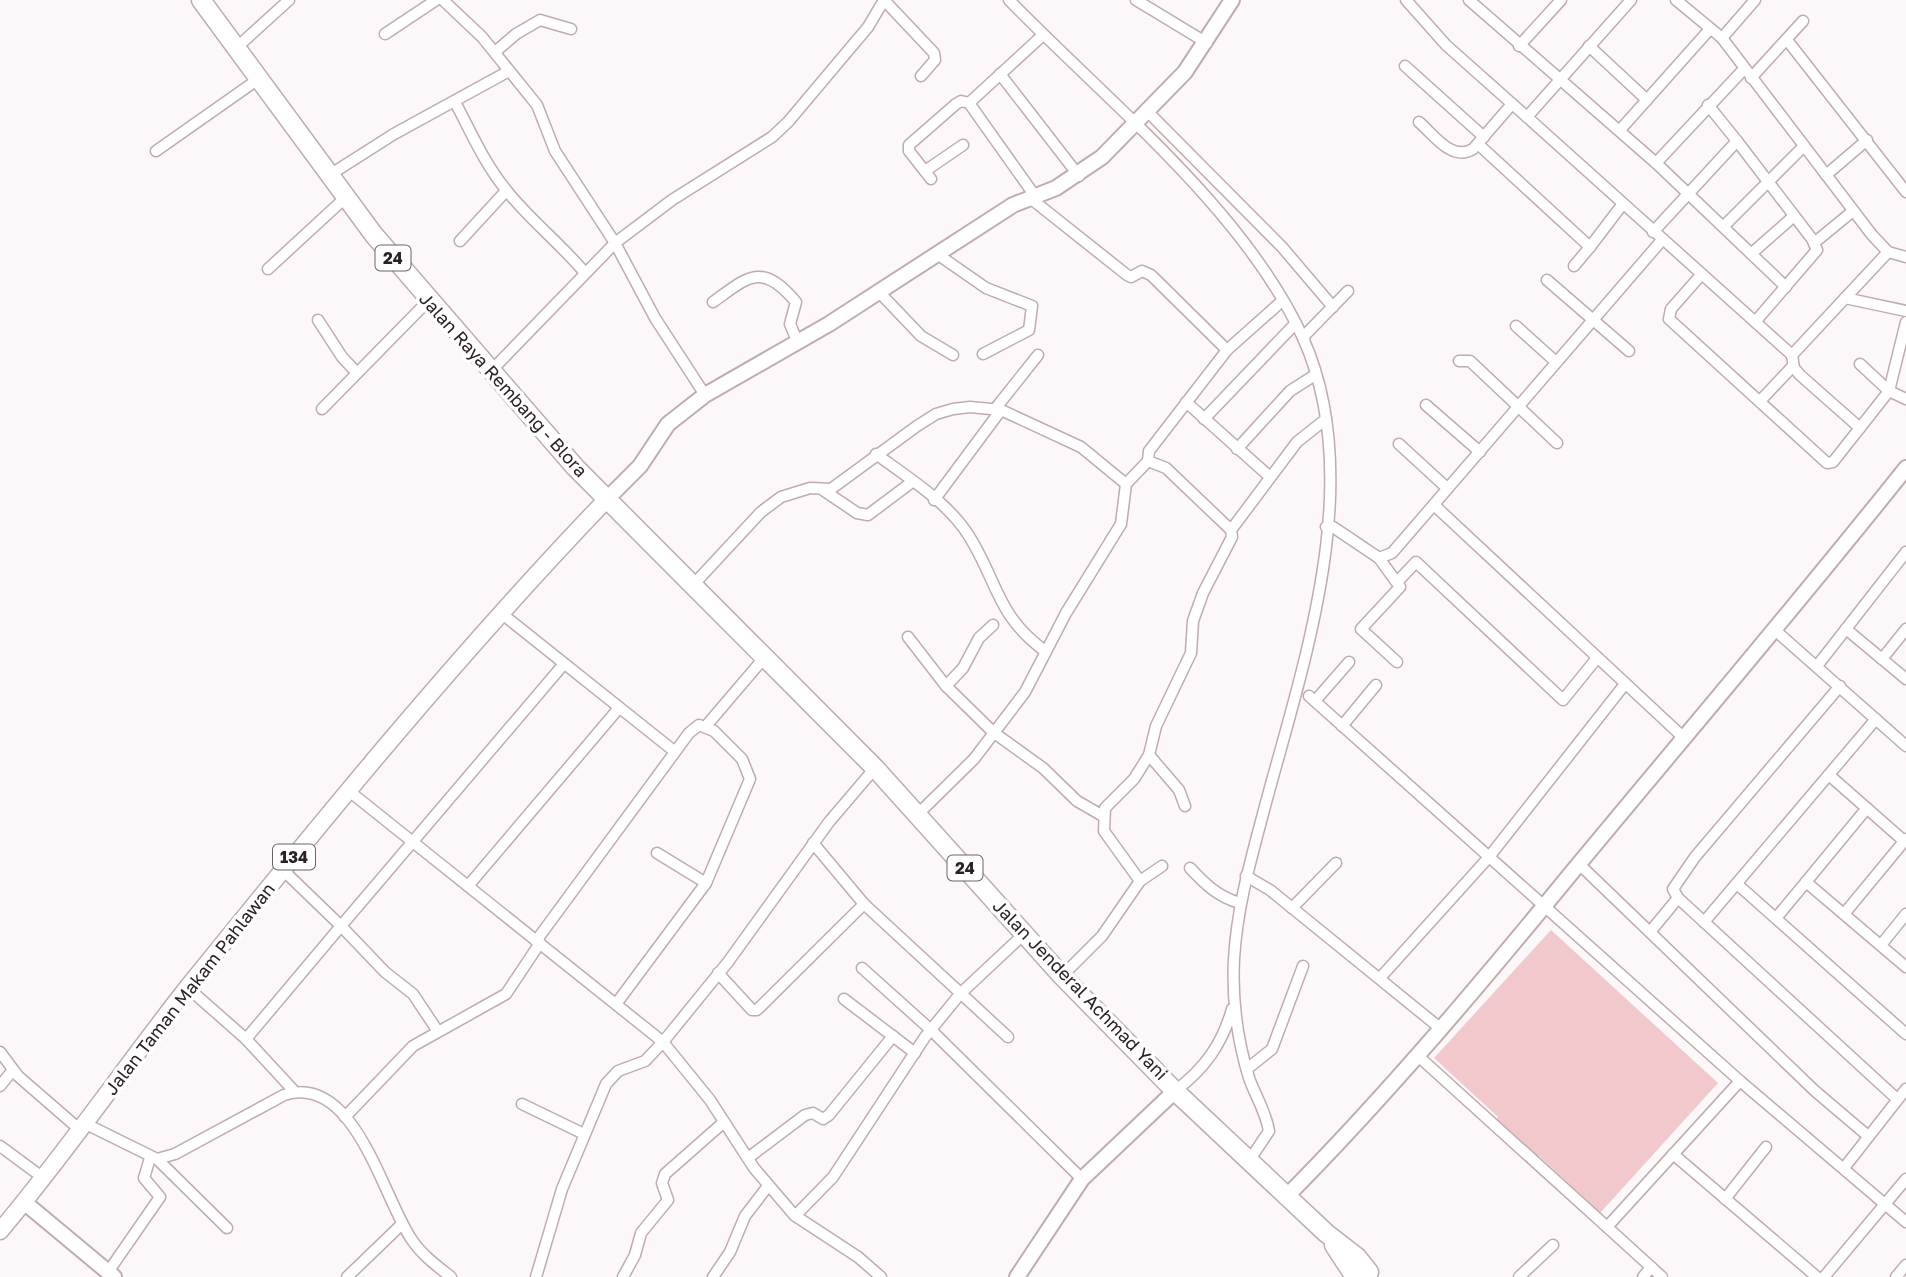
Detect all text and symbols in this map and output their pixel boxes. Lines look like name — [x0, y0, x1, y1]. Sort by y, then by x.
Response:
road number: 24 — [376, 246, 410, 270]
street label: Jalan Raya Rembang - Blora — [415, 287, 592, 481]
road number: 134 — [273, 844, 315, 870]
road number: 24 — [948, 856, 982, 880]
street label: Jalan Taman Makam Pahlawan — [99, 878, 279, 1099]
street label: Jalan Jenderal Achmad Yani — [989, 894, 1173, 1084]

